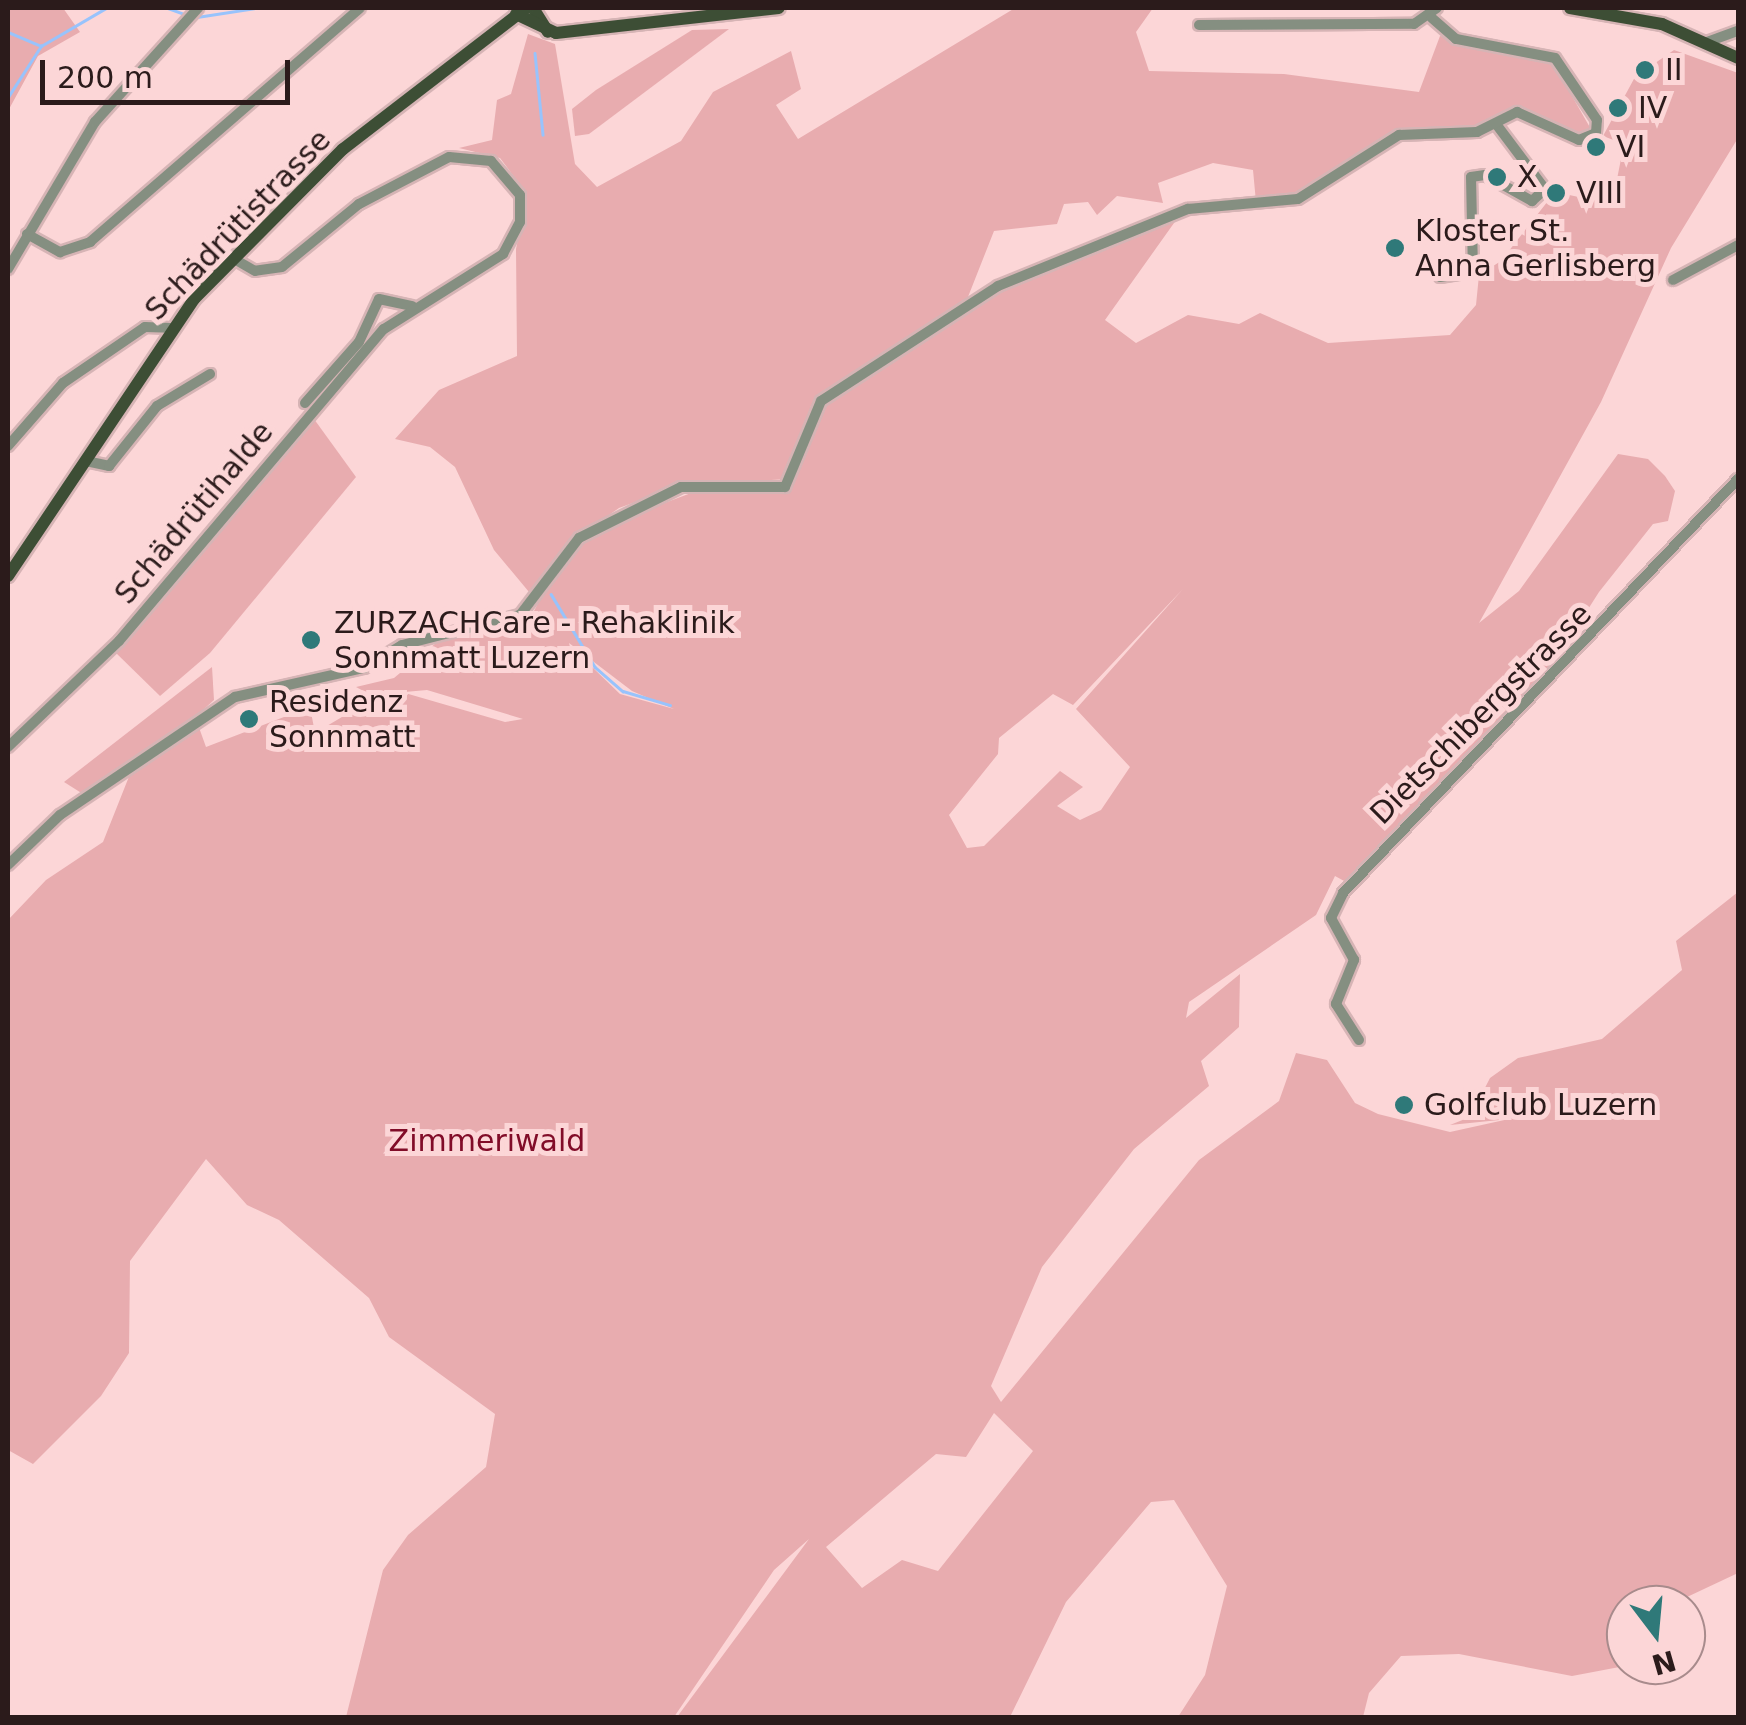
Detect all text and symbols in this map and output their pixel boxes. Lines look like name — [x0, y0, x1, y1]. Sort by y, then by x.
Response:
scale bar — [45, 40, 295, 102]
place label: II — [1665, 52, 1683, 88]
marker: II — [1634, 59, 1656, 81]
text: 200 m — [57, 60, 153, 95]
place label: IV — [1638, 90, 1667, 126]
marker: IV — [1607, 97, 1629, 119]
street label: Schädrütistrasse — [138, 122, 338, 328]
place label: VI — [1616, 129, 1645, 165]
marker: VI — [1585, 136, 1607, 158]
place label: X — [1517, 159, 1538, 195]
marker: X — [1486, 166, 1508, 188]
place label: VIII — [1576, 175, 1623, 211]
marker: VIII — [1545, 182, 1567, 204]
place label: Kloster St. Anna Gerlisberg — [1415, 213, 1656, 284]
marker: Kloster St. Anna Gerlisberg — [1384, 237, 1406, 259]
street label: Schädrütihalde — [107, 415, 281, 611]
street label: Dietschibergstrasse — [1363, 596, 1599, 832]
place label: ZURZACHCare - Rehaklinik Sonnmatt Luzern — [334, 605, 735, 676]
marker: ZURZACHCare - Rehaklinik Sonnmatt Luzern — [298, 627, 324, 653]
place label: Residenz Sonnmatt — [269, 684, 416, 754]
marker: Residenz Sonnmatt — [238, 708, 260, 730]
place label: Golfclub Luzern — [1424, 1087, 1657, 1123]
marker: Golfclub Luzern — [1393, 1094, 1415, 1116]
park label: Zimmeriwald — [389, 1123, 585, 1159]
north arrow — [1606, 1585, 1706, 1685]
text: N — [1648, 1643, 1680, 1681]

